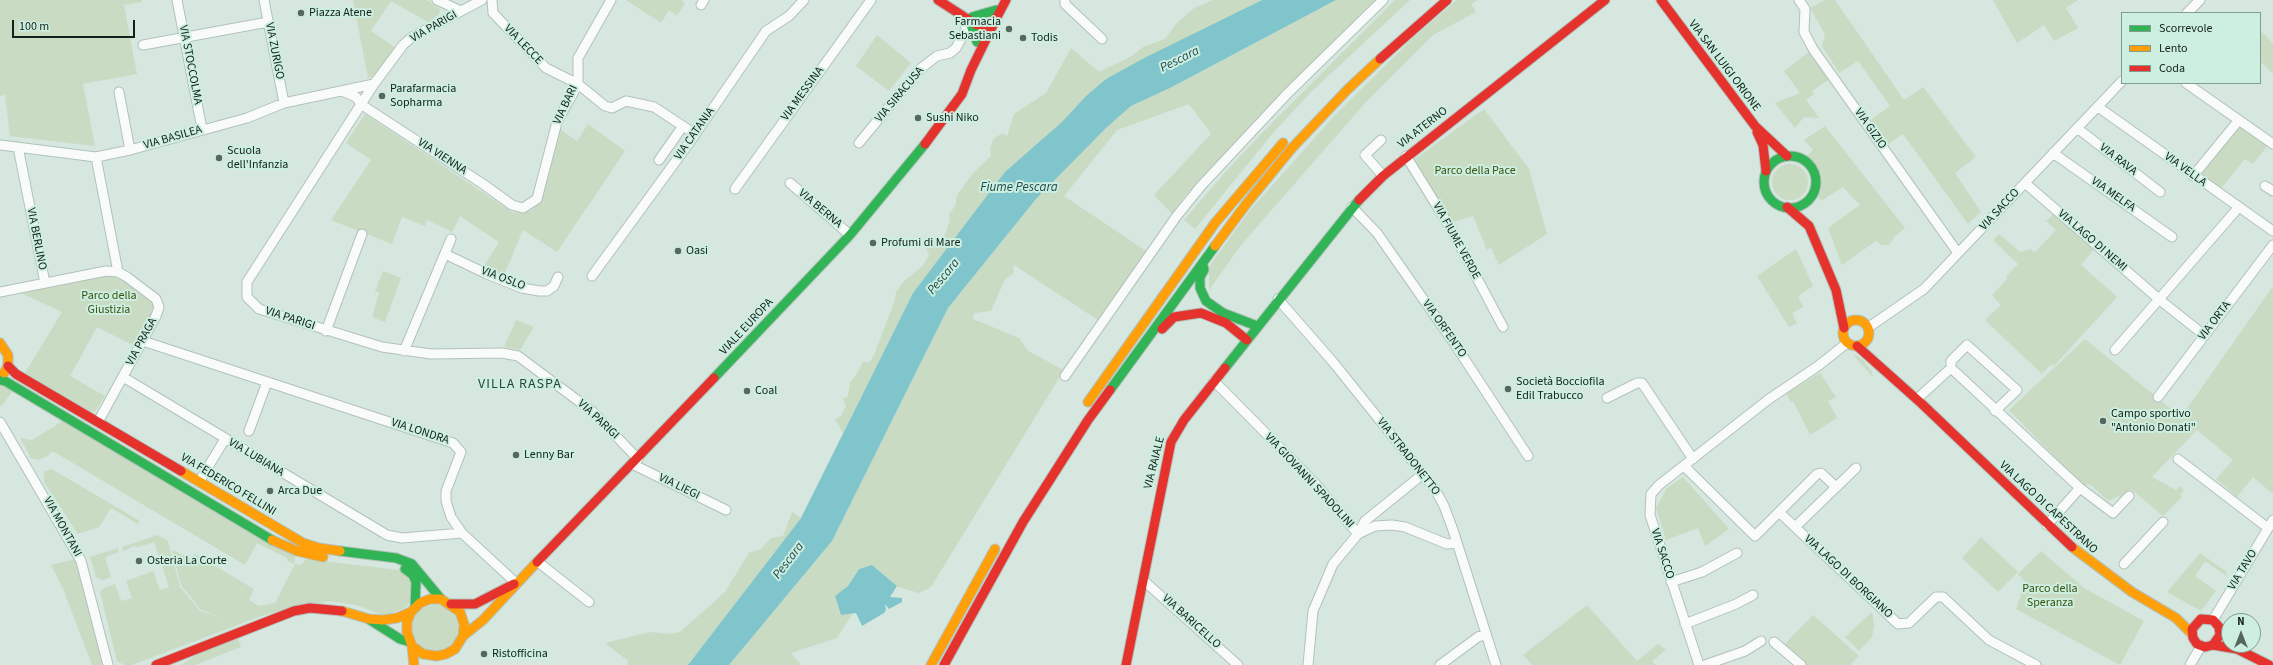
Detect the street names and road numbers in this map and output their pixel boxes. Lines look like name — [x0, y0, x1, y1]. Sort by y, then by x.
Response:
street label: VIA PARIGI — [408, 8, 460, 46]
street label: VIA SAN LUIGI ORIONE — [1685, 17, 1763, 115]
street label: VIA ZURIGO — [261, 21, 287, 81]
street label: VIA LECCE — [500, 22, 546, 68]
street label: VIA STOCCOLMA — [175, 24, 205, 106]
street label: VIA MESSINA — [779, 64, 827, 124]
street label: VIA SIRACUSA — [873, 64, 927, 126]
street label: VIA BARI — [551, 83, 581, 127]
street label: VIA ATERNO — [1395, 104, 1451, 152]
street label: VIA CATANIA — [672, 105, 718, 163]
street label: VIA GIZIO — [1851, 106, 1889, 152]
street label: VIA BASILEA — [142, 123, 204, 153]
street label: VIA VIENNA — [415, 136, 469, 178]
street label: VIA RAVA — [2096, 141, 2140, 179]
street label: VIA VELLA — [2161, 150, 2209, 190]
street label: VIA MELFA — [2088, 174, 2138, 216]
street label: VIA SACCO — [1977, 186, 2023, 234]
street label: VIA BERNA — [795, 187, 845, 231]
street label: VIA FIUME VERDE — [1429, 200, 1483, 282]
street label: VIA BERLINO — [23, 207, 49, 271]
street label: VIA LAGO DI NEMI — [2054, 207, 2130, 275]
street label: VIA OSLO — [479, 264, 527, 294]
street label: VIALE EUROPA — [717, 296, 777, 358]
street label: VIA ORFENTO — [1419, 297, 1469, 361]
street label: VIA ORTA — [2196, 299, 2234, 343]
street label: VIA PARIGI — [263, 304, 317, 334]
street label: VIA PRAGA — [123, 316, 161, 368]
street label: VIA PARIGI — [574, 397, 622, 443]
street label: VIA STRADONETTO — [1373, 415, 1443, 499]
street label: VIA LONDRA — [389, 416, 451, 448]
street label: VIA GIOVANNI SPADOLINI — [1261, 430, 1357, 532]
street label: VIA RAIALE — [1142, 435, 1168, 491]
street label: VIA LUBIANA — [226, 436, 286, 480]
street label: VIA FEDERICO FELLINI — [178, 451, 278, 519]
street label: VIA LAGO DI CAPESTRANO — [1996, 459, 2100, 557]
street label: VIA LIEGI — [656, 471, 702, 503]
street label: VIA MONTANI — [40, 495, 84, 559]
street label: VIA SACCO — [1647, 527, 1677, 581]
street label: VIA LAGO DI BORGIANO — [1801, 532, 1895, 622]
street label: VIA TAVO — [2225, 547, 2261, 593]
street label: VIA BARICELLO — [1159, 592, 1223, 652]

